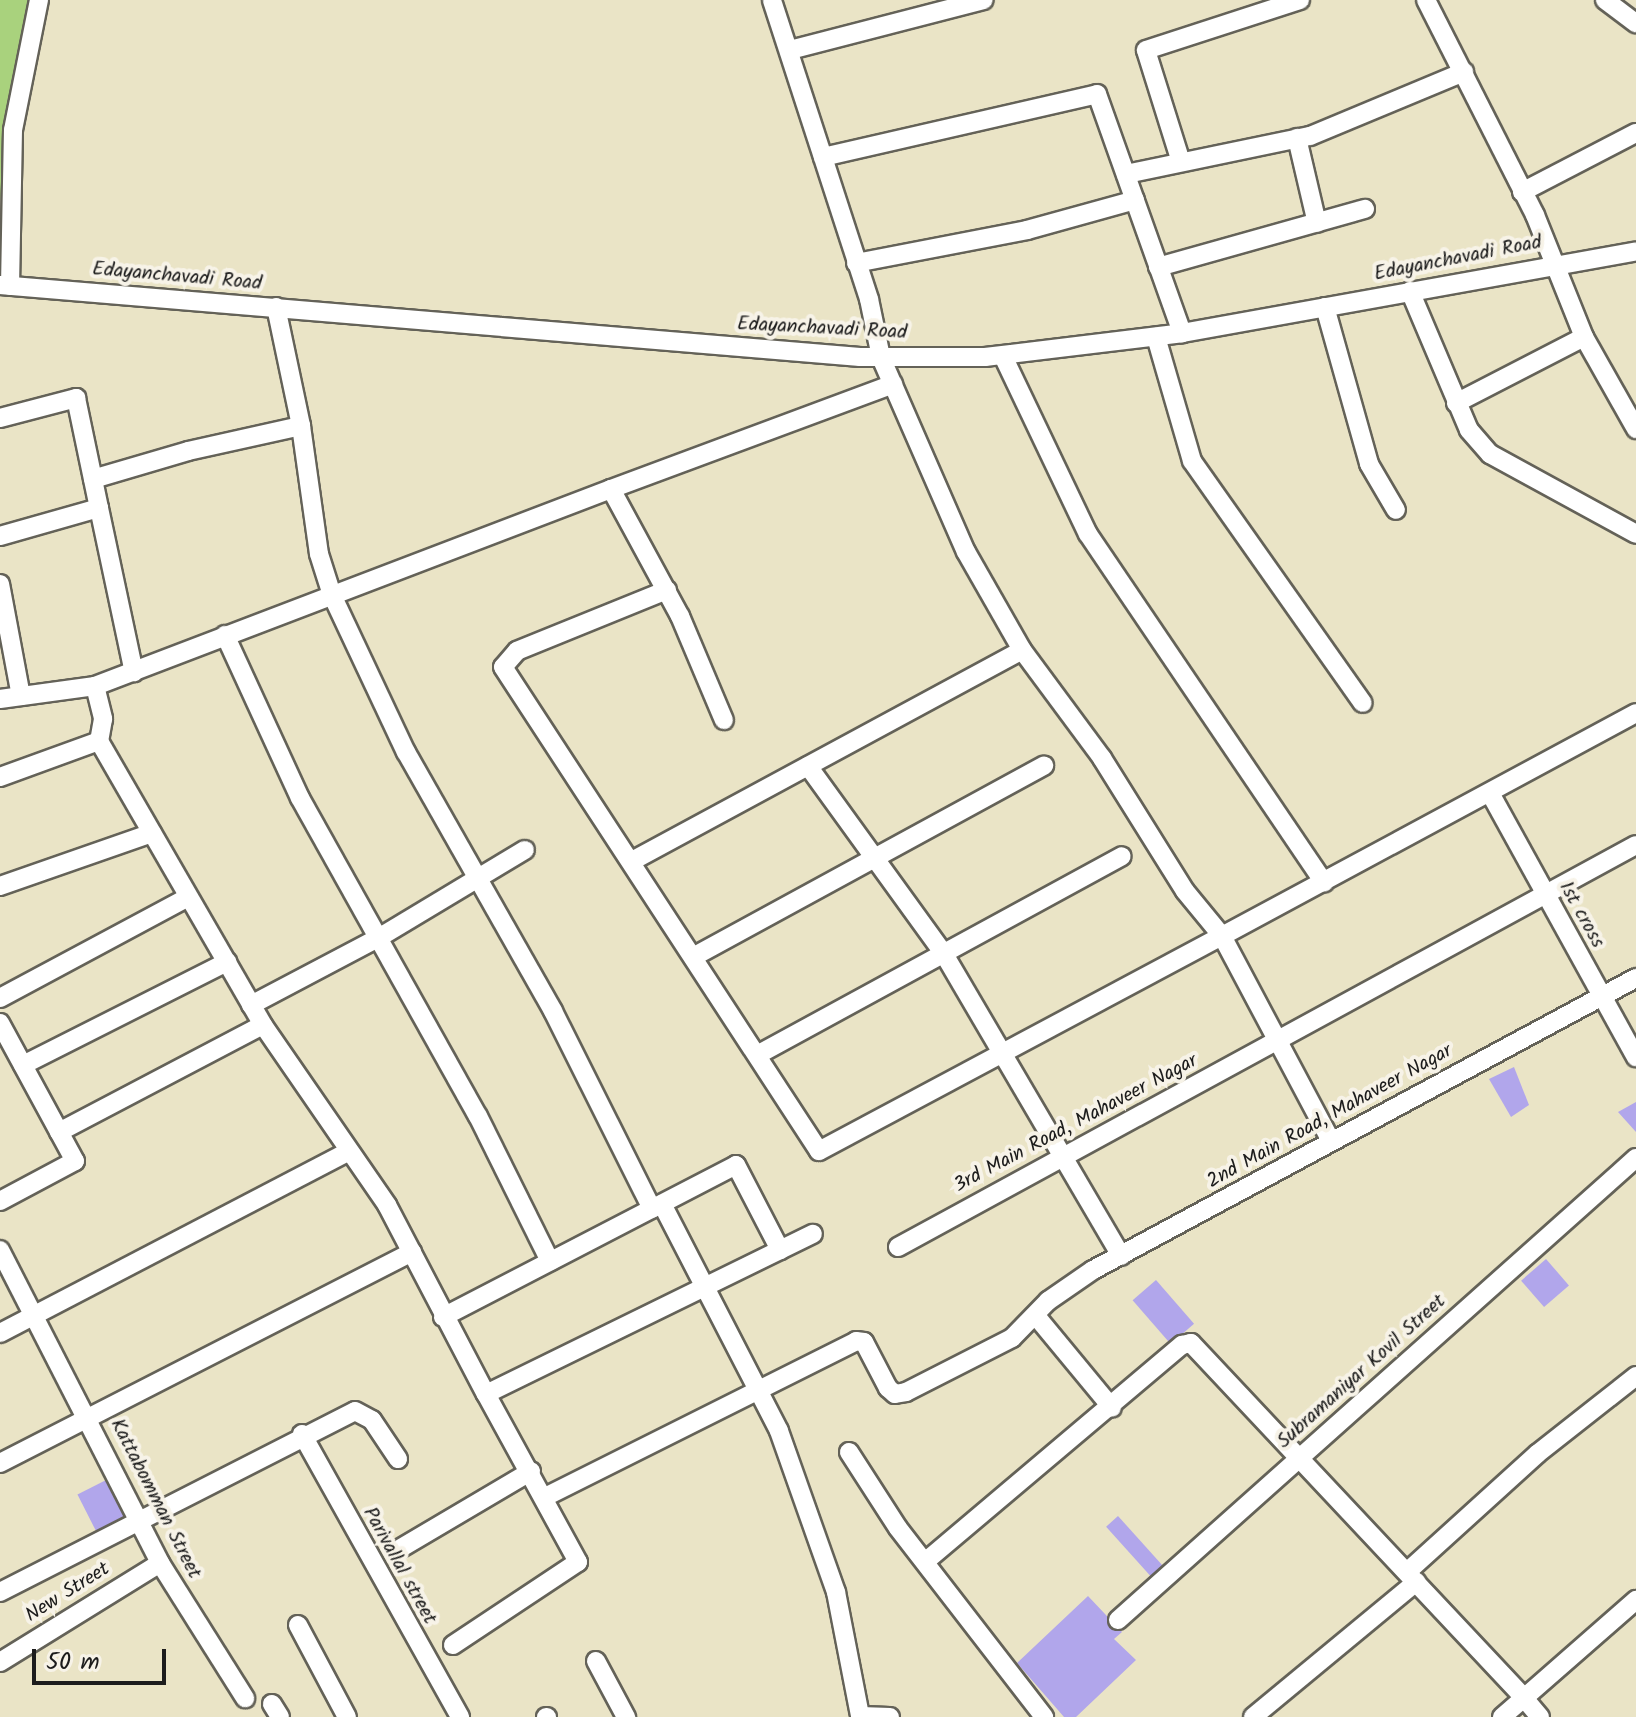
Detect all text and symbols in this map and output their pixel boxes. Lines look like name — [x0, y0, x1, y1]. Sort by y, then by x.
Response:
street label: Edayanchavadi Road — [1372, 231, 1544, 287]
street label: Edayanchavadi Road — [91, 258, 263, 296]
street label: Edayanchavadi Road — [736, 313, 908, 345]
street label: 1st cross — [1553, 878, 1609, 952]
street label: 2nd Main Road, Mahaveer Nagar — [1203, 1040, 1457, 1194]
street label: 3rd Main Road, Mahaveer Nagar — [950, 1050, 1202, 1198]
street label: Subramaniyar Kovil Street — [1273, 1290, 1451, 1454]
street label: Kattabomman Street — [104, 1415, 206, 1583]
street label: Parivallal street — [357, 1503, 441, 1629]
street label: New Street — [21, 1558, 115, 1628]
scale bar — [36, 1633, 170, 1683]
text: 50 m — [46, 1643, 100, 1682]

